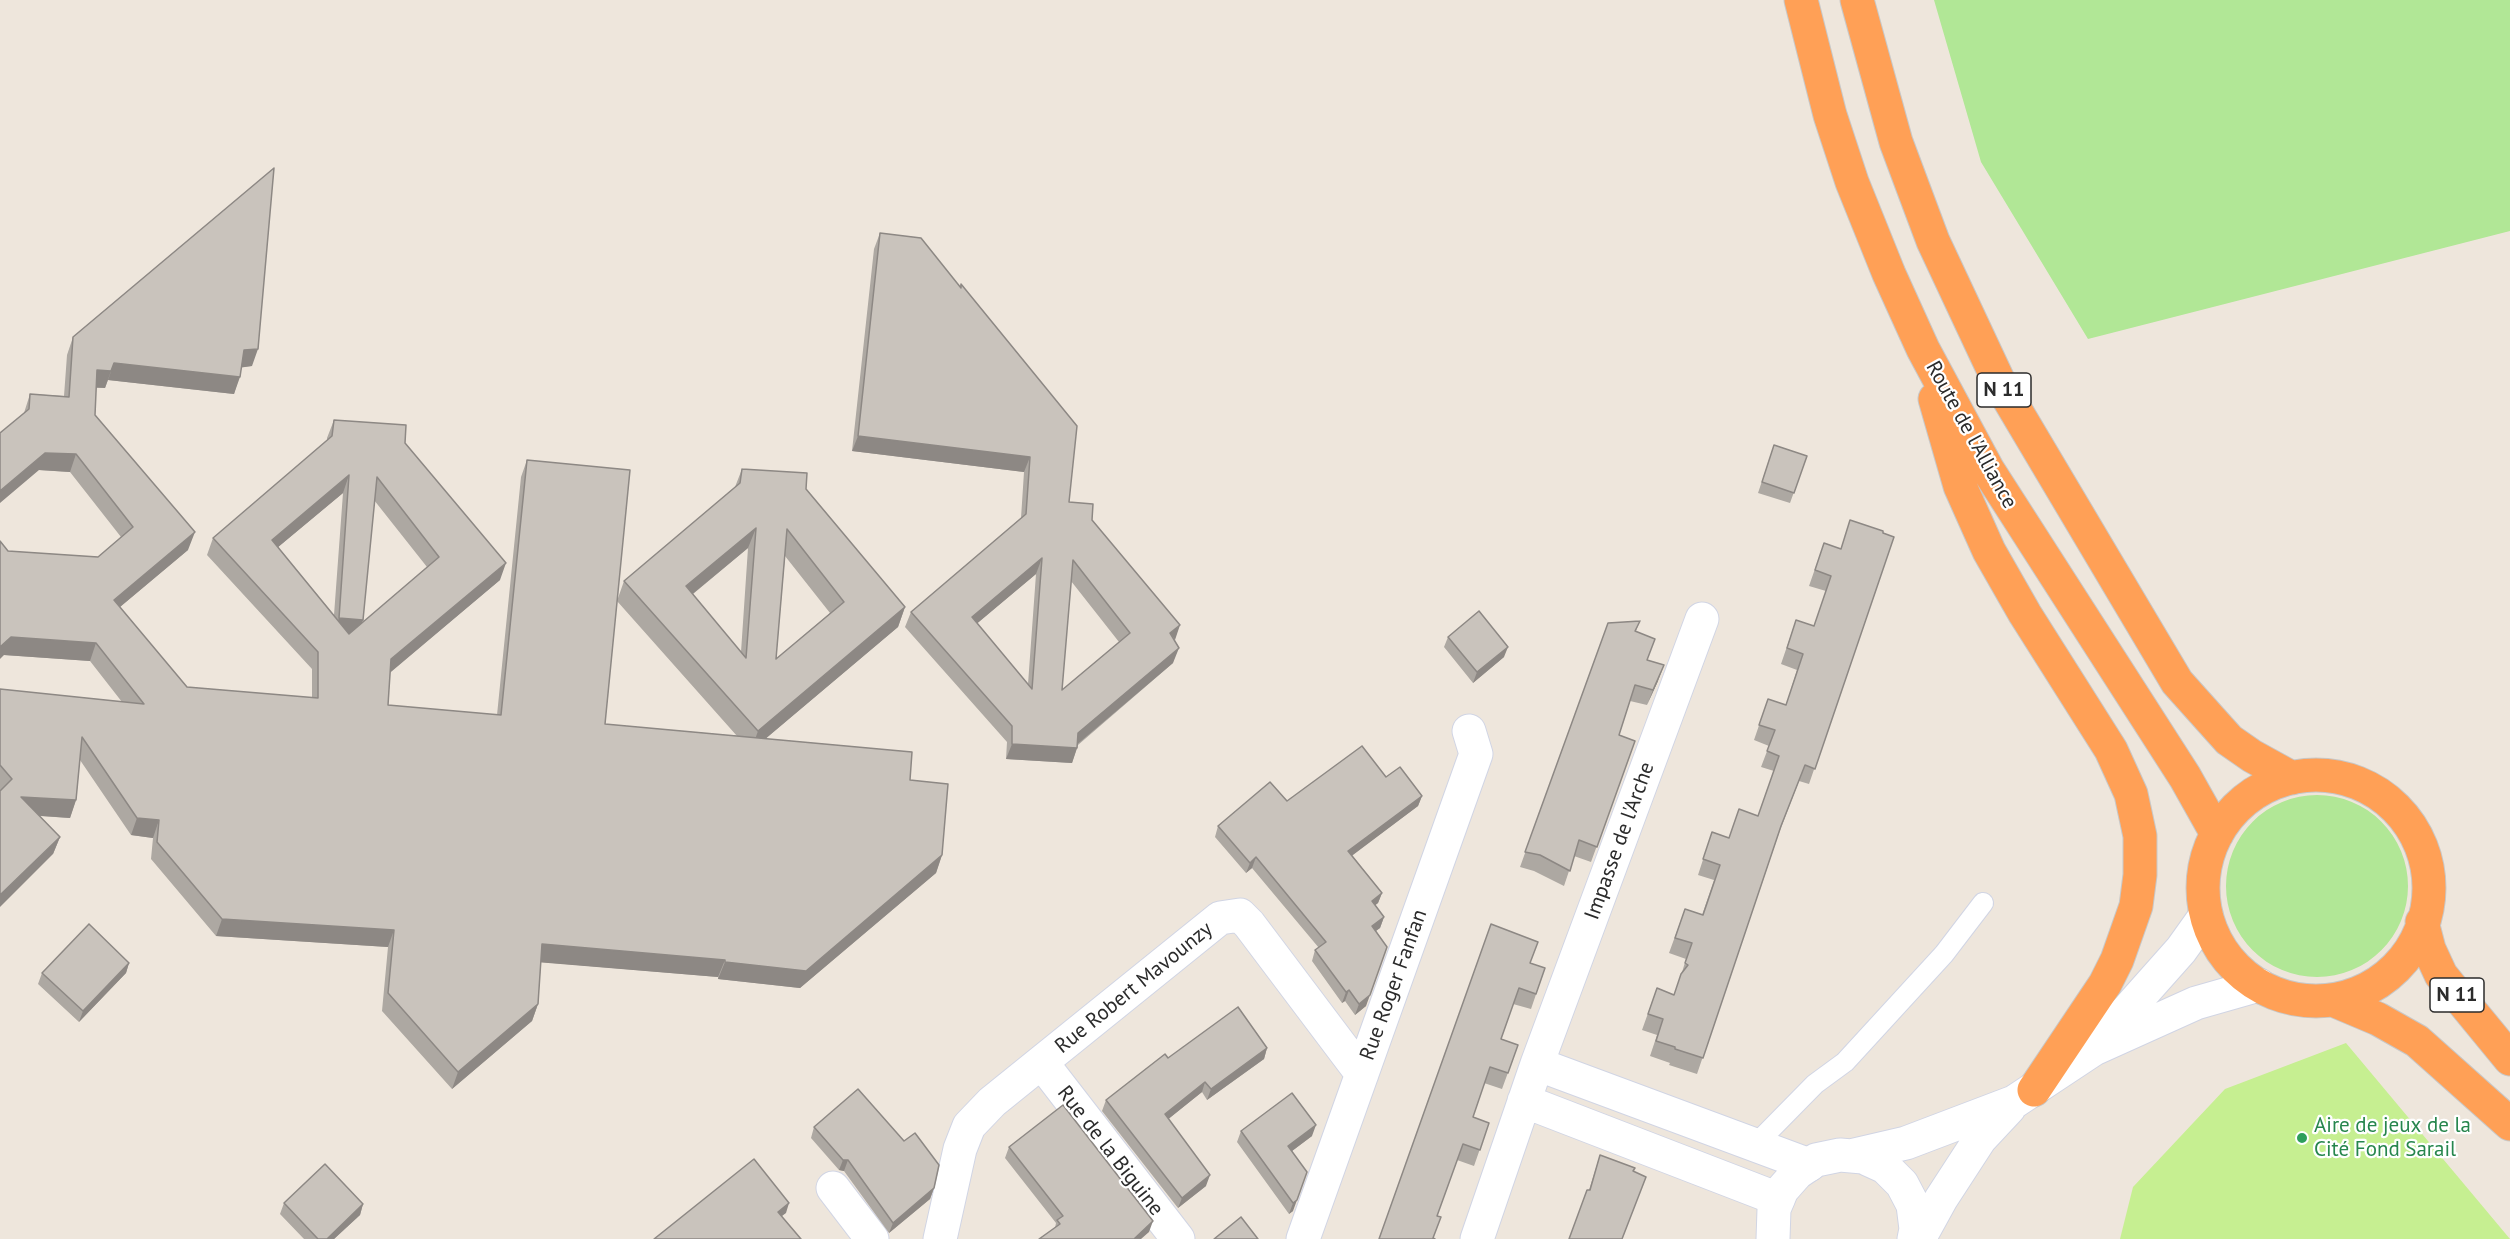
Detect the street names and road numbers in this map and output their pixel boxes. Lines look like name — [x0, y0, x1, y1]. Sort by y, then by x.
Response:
street label: Route de l'Alliance — [1920, 357, 2022, 513]
road number: N 11 — [1977, 373, 2031, 407]
street label: Impasse de l'Arche — [1580, 759, 1660, 923]
street label: Rue Roger Fanfan — [1355, 906, 1433, 1064]
street label: Rue Robert Mavounzy — [1050, 917, 1218, 1059]
road number: N 11 — [2430, 978, 2484, 1012]
street label: Rue de la Biguine — [1051, 1081, 1169, 1221]

